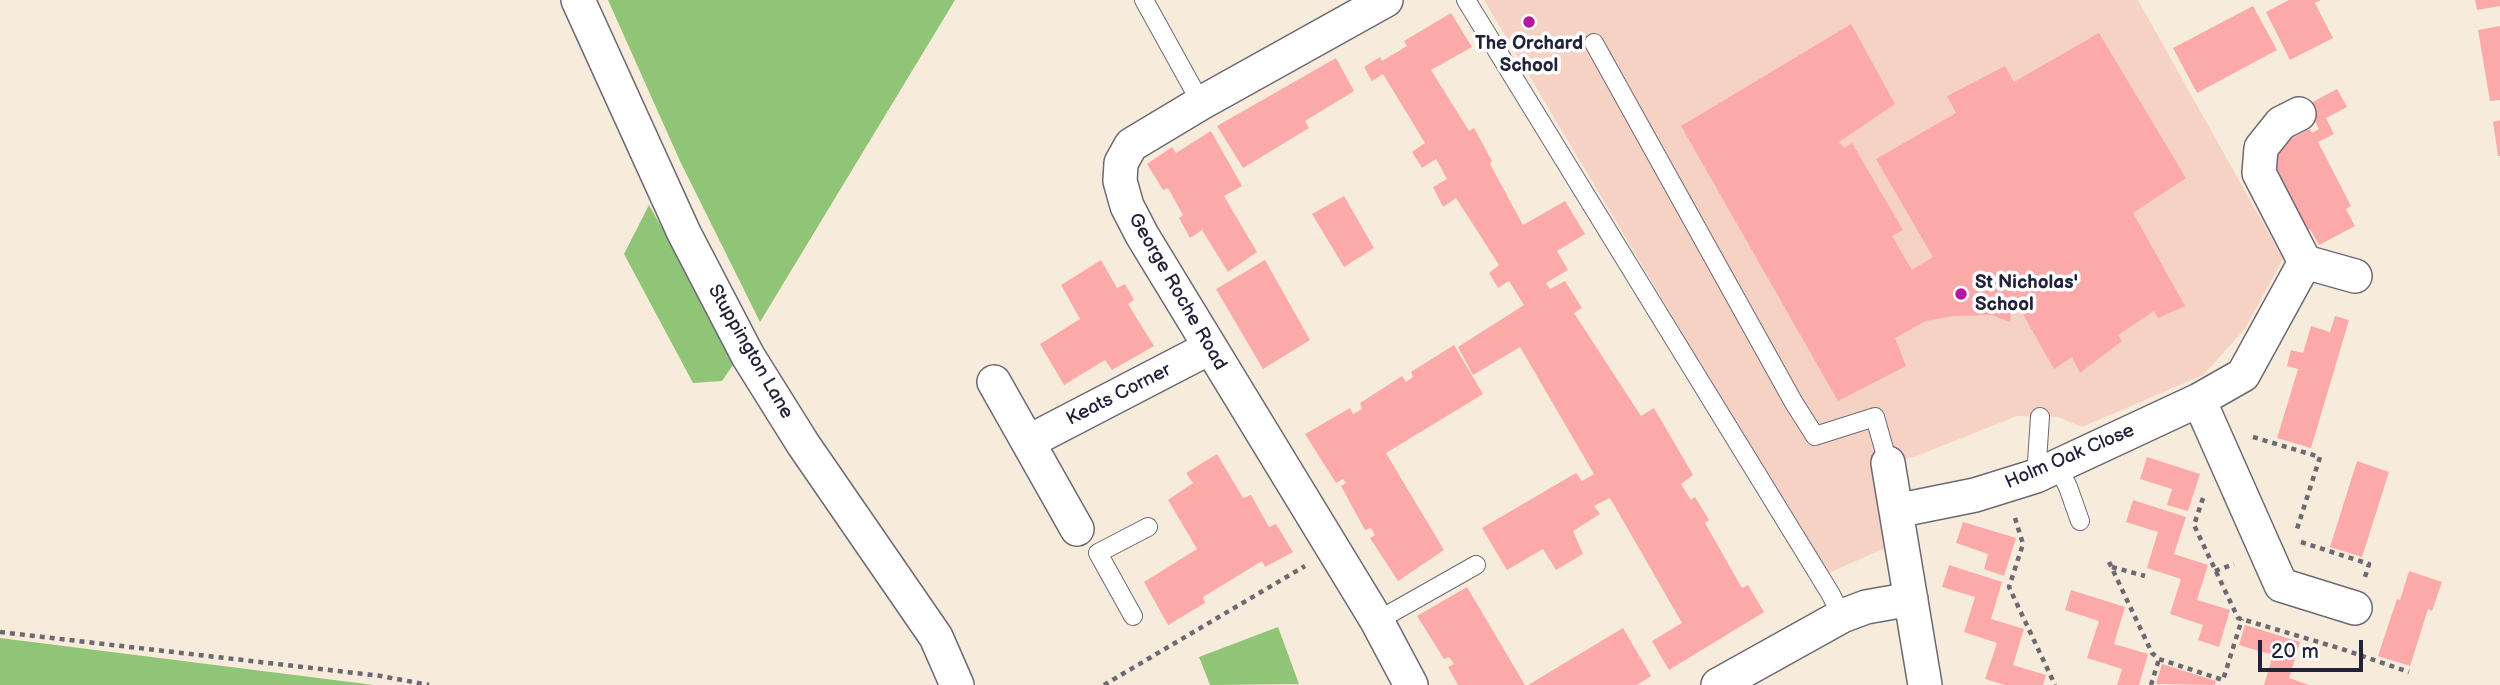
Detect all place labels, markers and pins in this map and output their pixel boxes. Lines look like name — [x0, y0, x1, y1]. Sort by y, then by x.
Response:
marker: The Orchard School — [1521, 14, 1537, 30]
place label: The Orchard School — [1475, 33, 1583, 77]
place label: St Nicholas' School — [1975, 272, 2078, 316]
marker: St Nicholas' School — [1953, 286, 1969, 302]

